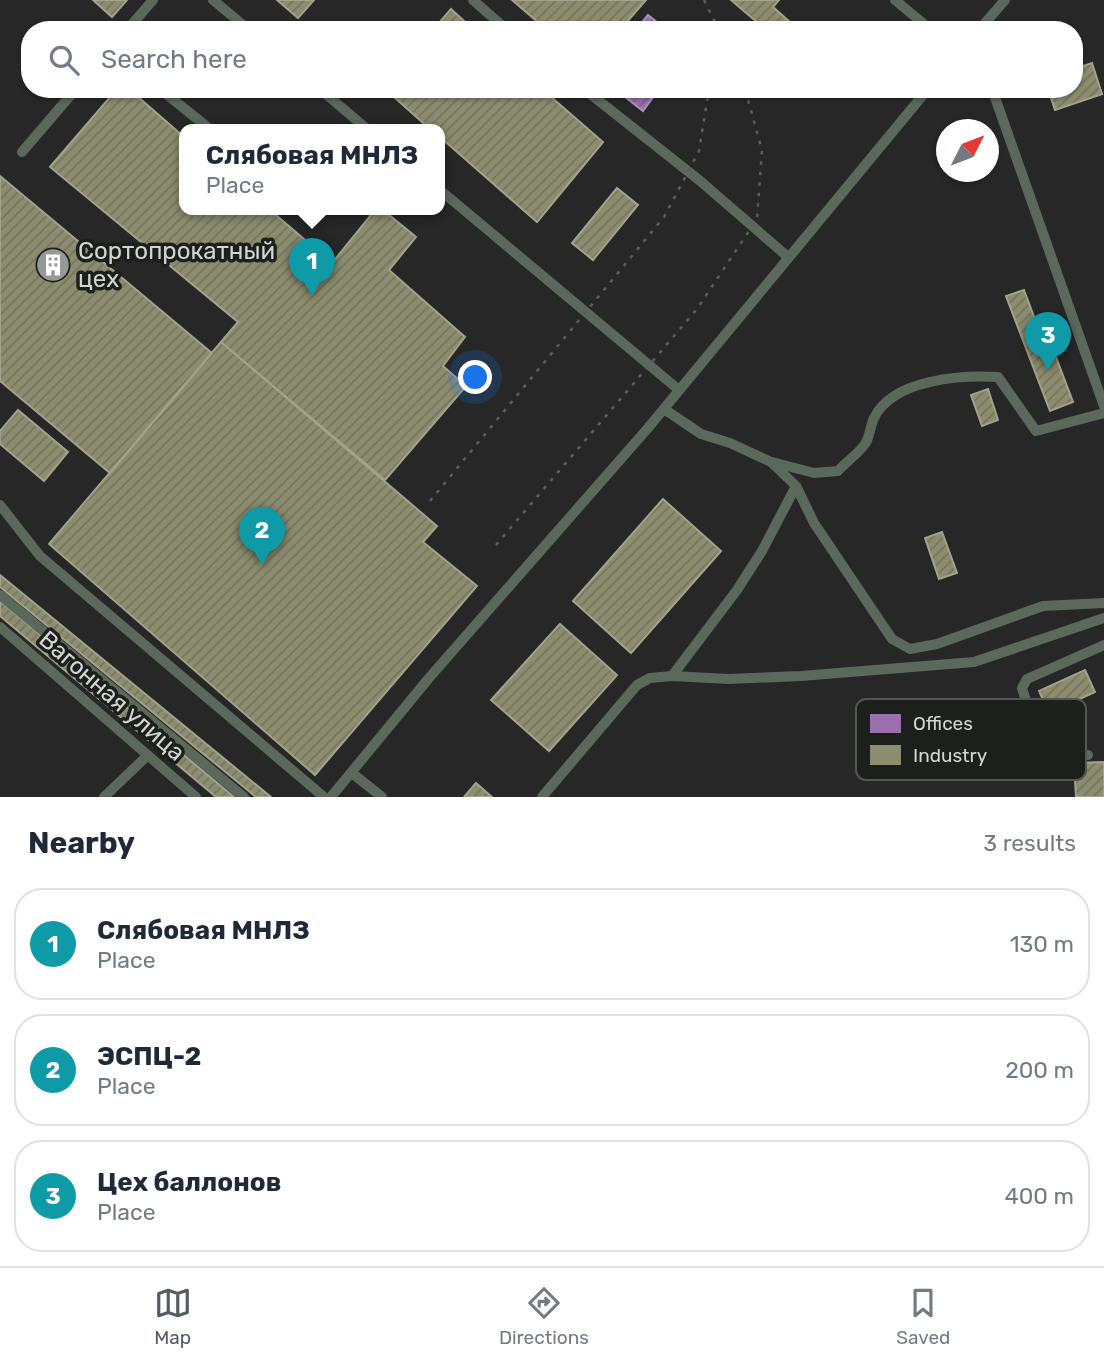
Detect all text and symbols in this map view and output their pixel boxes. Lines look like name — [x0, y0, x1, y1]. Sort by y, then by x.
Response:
search box — [21, 21, 1083, 98]
icon: search — [45, 41, 83, 79]
text: Search here — [101, 44, 247, 75]
north arrow — [936, 119, 999, 182]
popup — [179, 124, 445, 215]
text: Слябовая МНЛЗ — [206, 140, 418, 171]
text: Place — [206, 171, 264, 199]
place label: Сортопрокатный цех — [78, 237, 275, 293]
pin: 1 — [289, 238, 335, 296]
building icon: Сортопрокатный цех — [34, 246, 72, 284]
pin: 3 — [1025, 312, 1071, 370]
your location — [458, 360, 492, 394]
pin: 2 — [239, 507, 285, 565]
street label: Вагонная улица — [34, 625, 190, 767]
legend — [856, 699, 1086, 780]
text: Offices — [913, 712, 973, 735]
text: Industry — [913, 744, 987, 767]
text: Nearby — [28, 825, 135, 861]
text: 3 results — [983, 829, 1076, 857]
text: Слябовая МНЛЗ — [97, 915, 310, 946]
text: 1 — [47, 930, 59, 958]
text: 130 m — [1010, 930, 1074, 958]
text: Place — [97, 946, 156, 974]
text: ЭСПЦ-2 — [97, 1041, 201, 1072]
text: 2 — [46, 1056, 60, 1084]
text: 200 m — [1005, 1056, 1074, 1084]
text: Place — [97, 1072, 156, 1100]
text: Цех баллонов — [97, 1167, 281, 1198]
text: 3 — [45, 1182, 61, 1210]
text: 400 m — [1004, 1182, 1074, 1210]
text: Place — [97, 1198, 156, 1226]
tab: Map — [154, 1284, 192, 1349]
tab: Directions — [499, 1284, 589, 1349]
tab: Saved — [896, 1284, 950, 1349]

